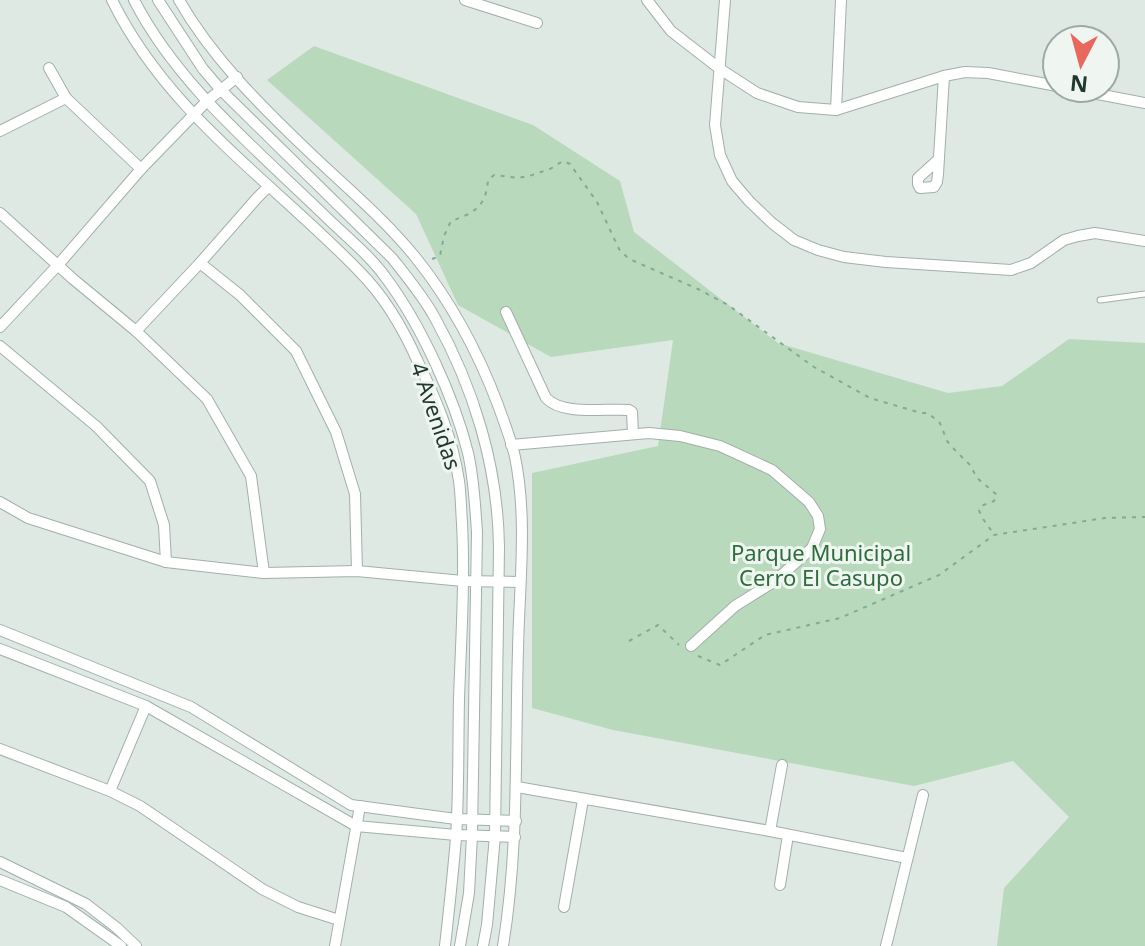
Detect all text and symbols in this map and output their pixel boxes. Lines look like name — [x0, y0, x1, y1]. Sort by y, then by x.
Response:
north arrow — [1041, 24, 1121, 104]
text: N — [1068, 69, 1089, 101]
street label: 4 Avenidas — [405, 358, 469, 473]
park label: Parque Municipal Cerro El Casupo — [731, 537, 911, 592]

